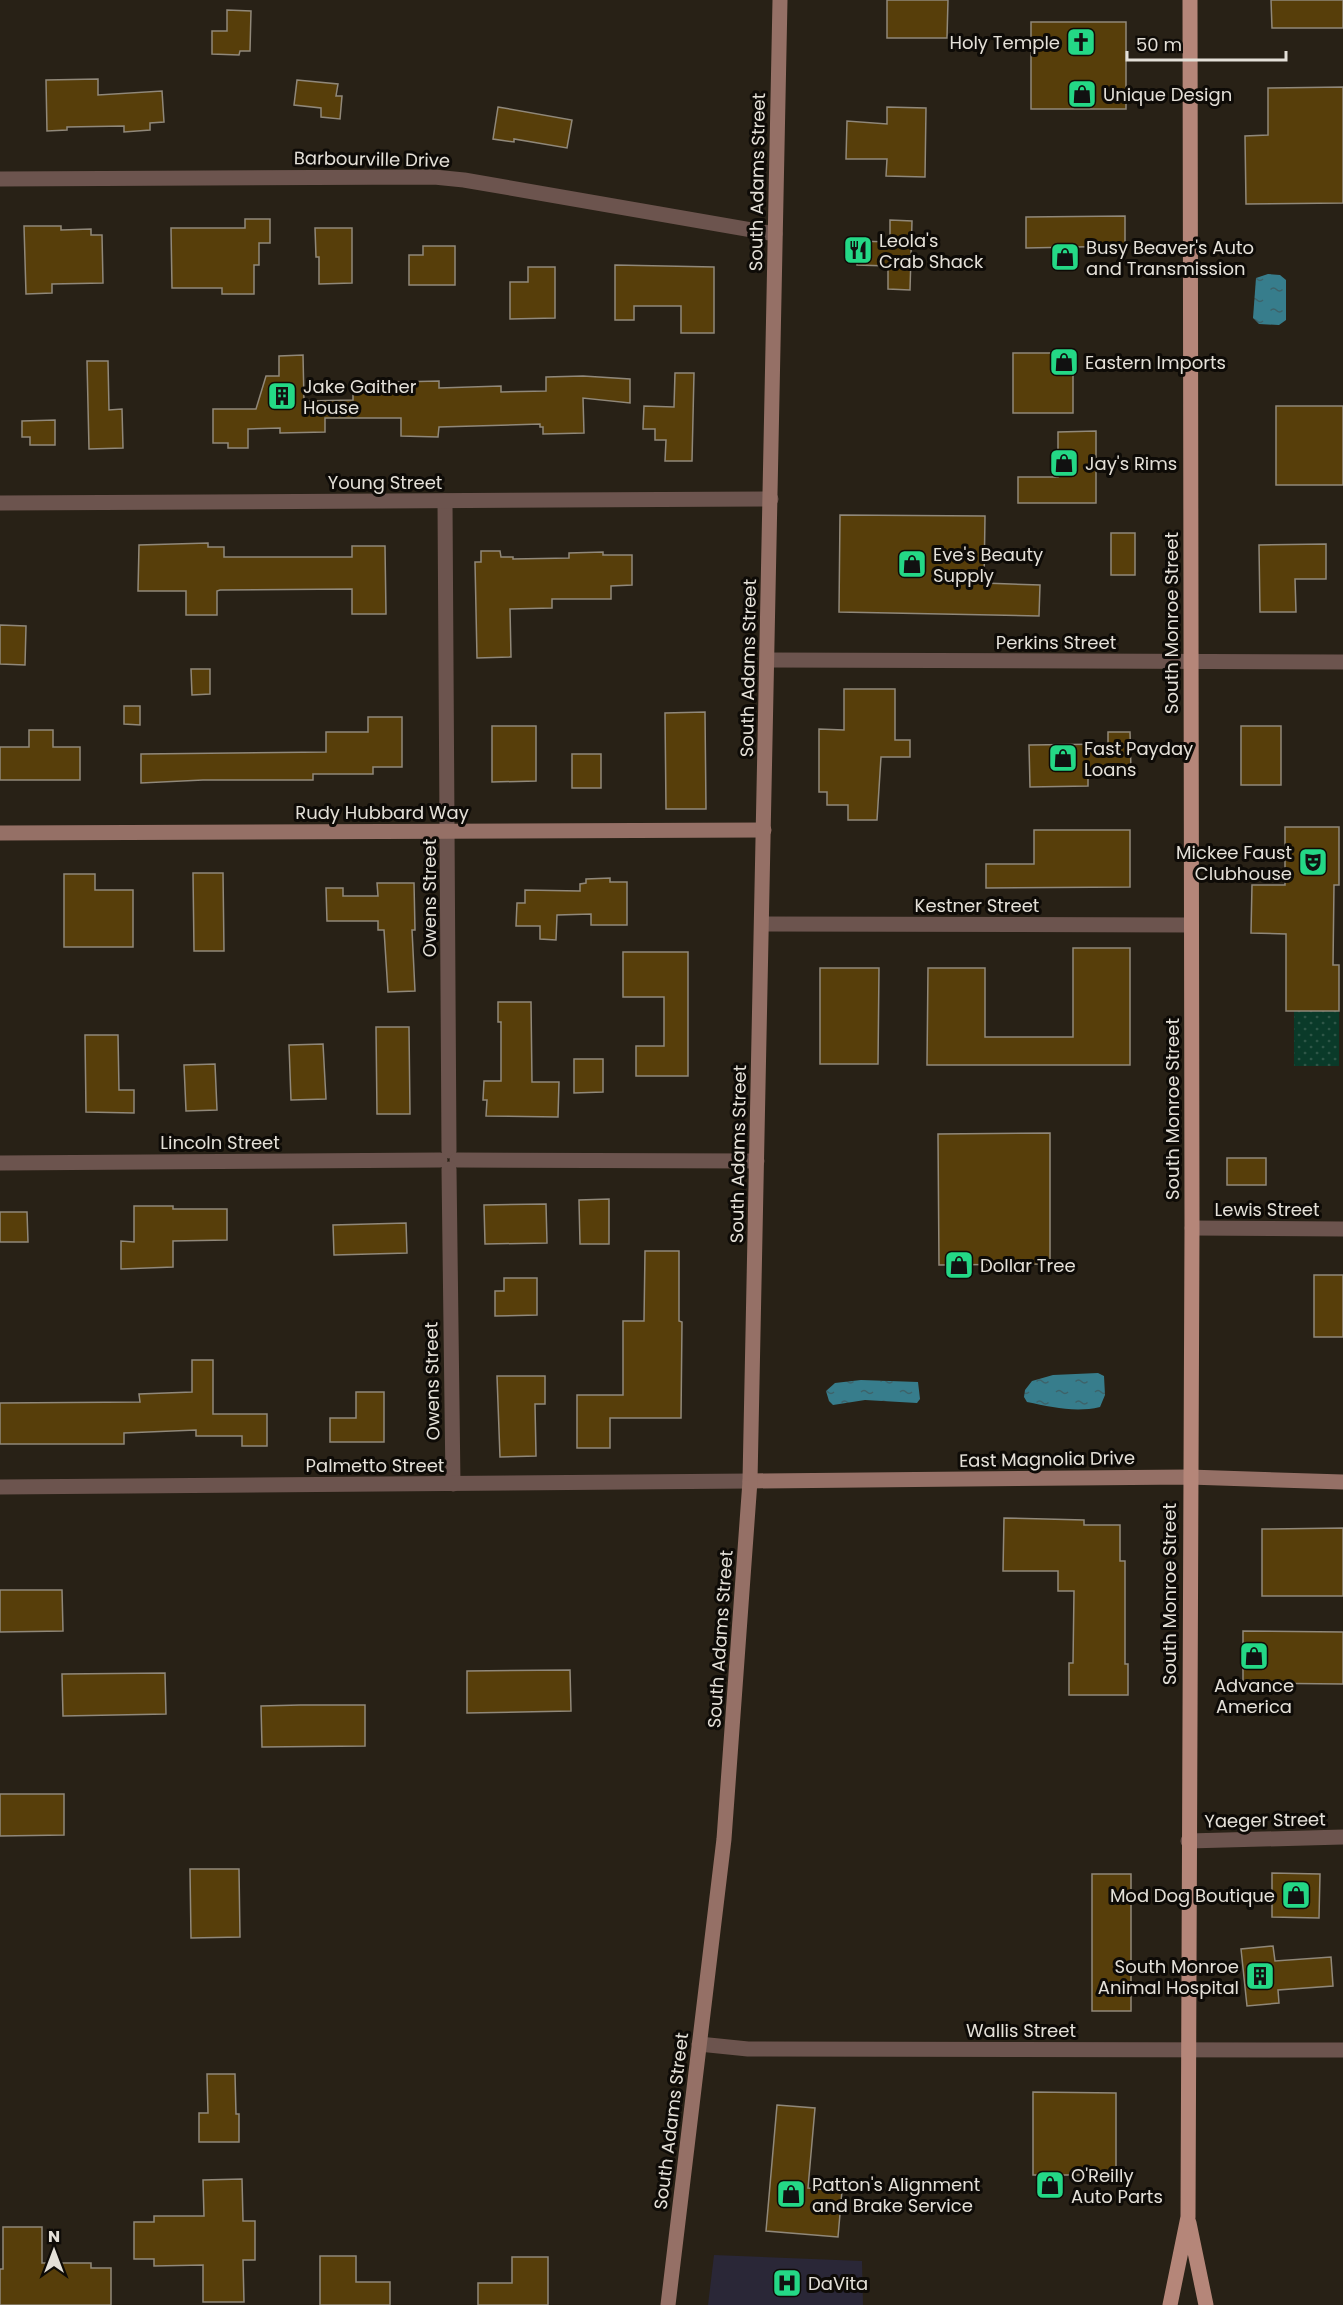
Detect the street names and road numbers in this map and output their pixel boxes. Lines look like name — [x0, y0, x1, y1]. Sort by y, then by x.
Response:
street label: South Adams Street — [743, 93, 771, 271]
street label: Barbourville Drive — [294, 145, 450, 173]
street label: Young Street — [328, 470, 442, 495]
street label: South Monroe Street — [1159, 532, 1184, 714]
street label: South Adams Street — [734, 579, 762, 757]
street label: Perkins Street — [996, 630, 1116, 655]
street label: Rudy Hubbard Way — [295, 800, 469, 825]
street label: Owens Street — [417, 839, 442, 957]
street label: Kestner Street — [915, 893, 1039, 918]
street label: South Monroe Street — [1160, 1018, 1185, 1200]
street label: South Adams Street — [724, 1065, 752, 1243]
street label: Lincoln Street — [160, 1130, 280, 1155]
street label: Lewis Street — [1214, 1197, 1320, 1222]
street label: Owens Street — [418, 1322, 446, 1440]
street label: East Magnolia Drive — [959, 1445, 1135, 1473]
street label: Palmetto Street — [306, 1453, 444, 1478]
street label: South Monroe Street — [1157, 1503, 1182, 1685]
street label: South Adams Street — [701, 1549, 739, 1729]
street label: Yaeger Street — [1204, 1806, 1326, 1834]
street label: Wallis Street — [966, 2018, 1076, 2043]
street label: South Adams Street — [648, 2031, 694, 2211]

